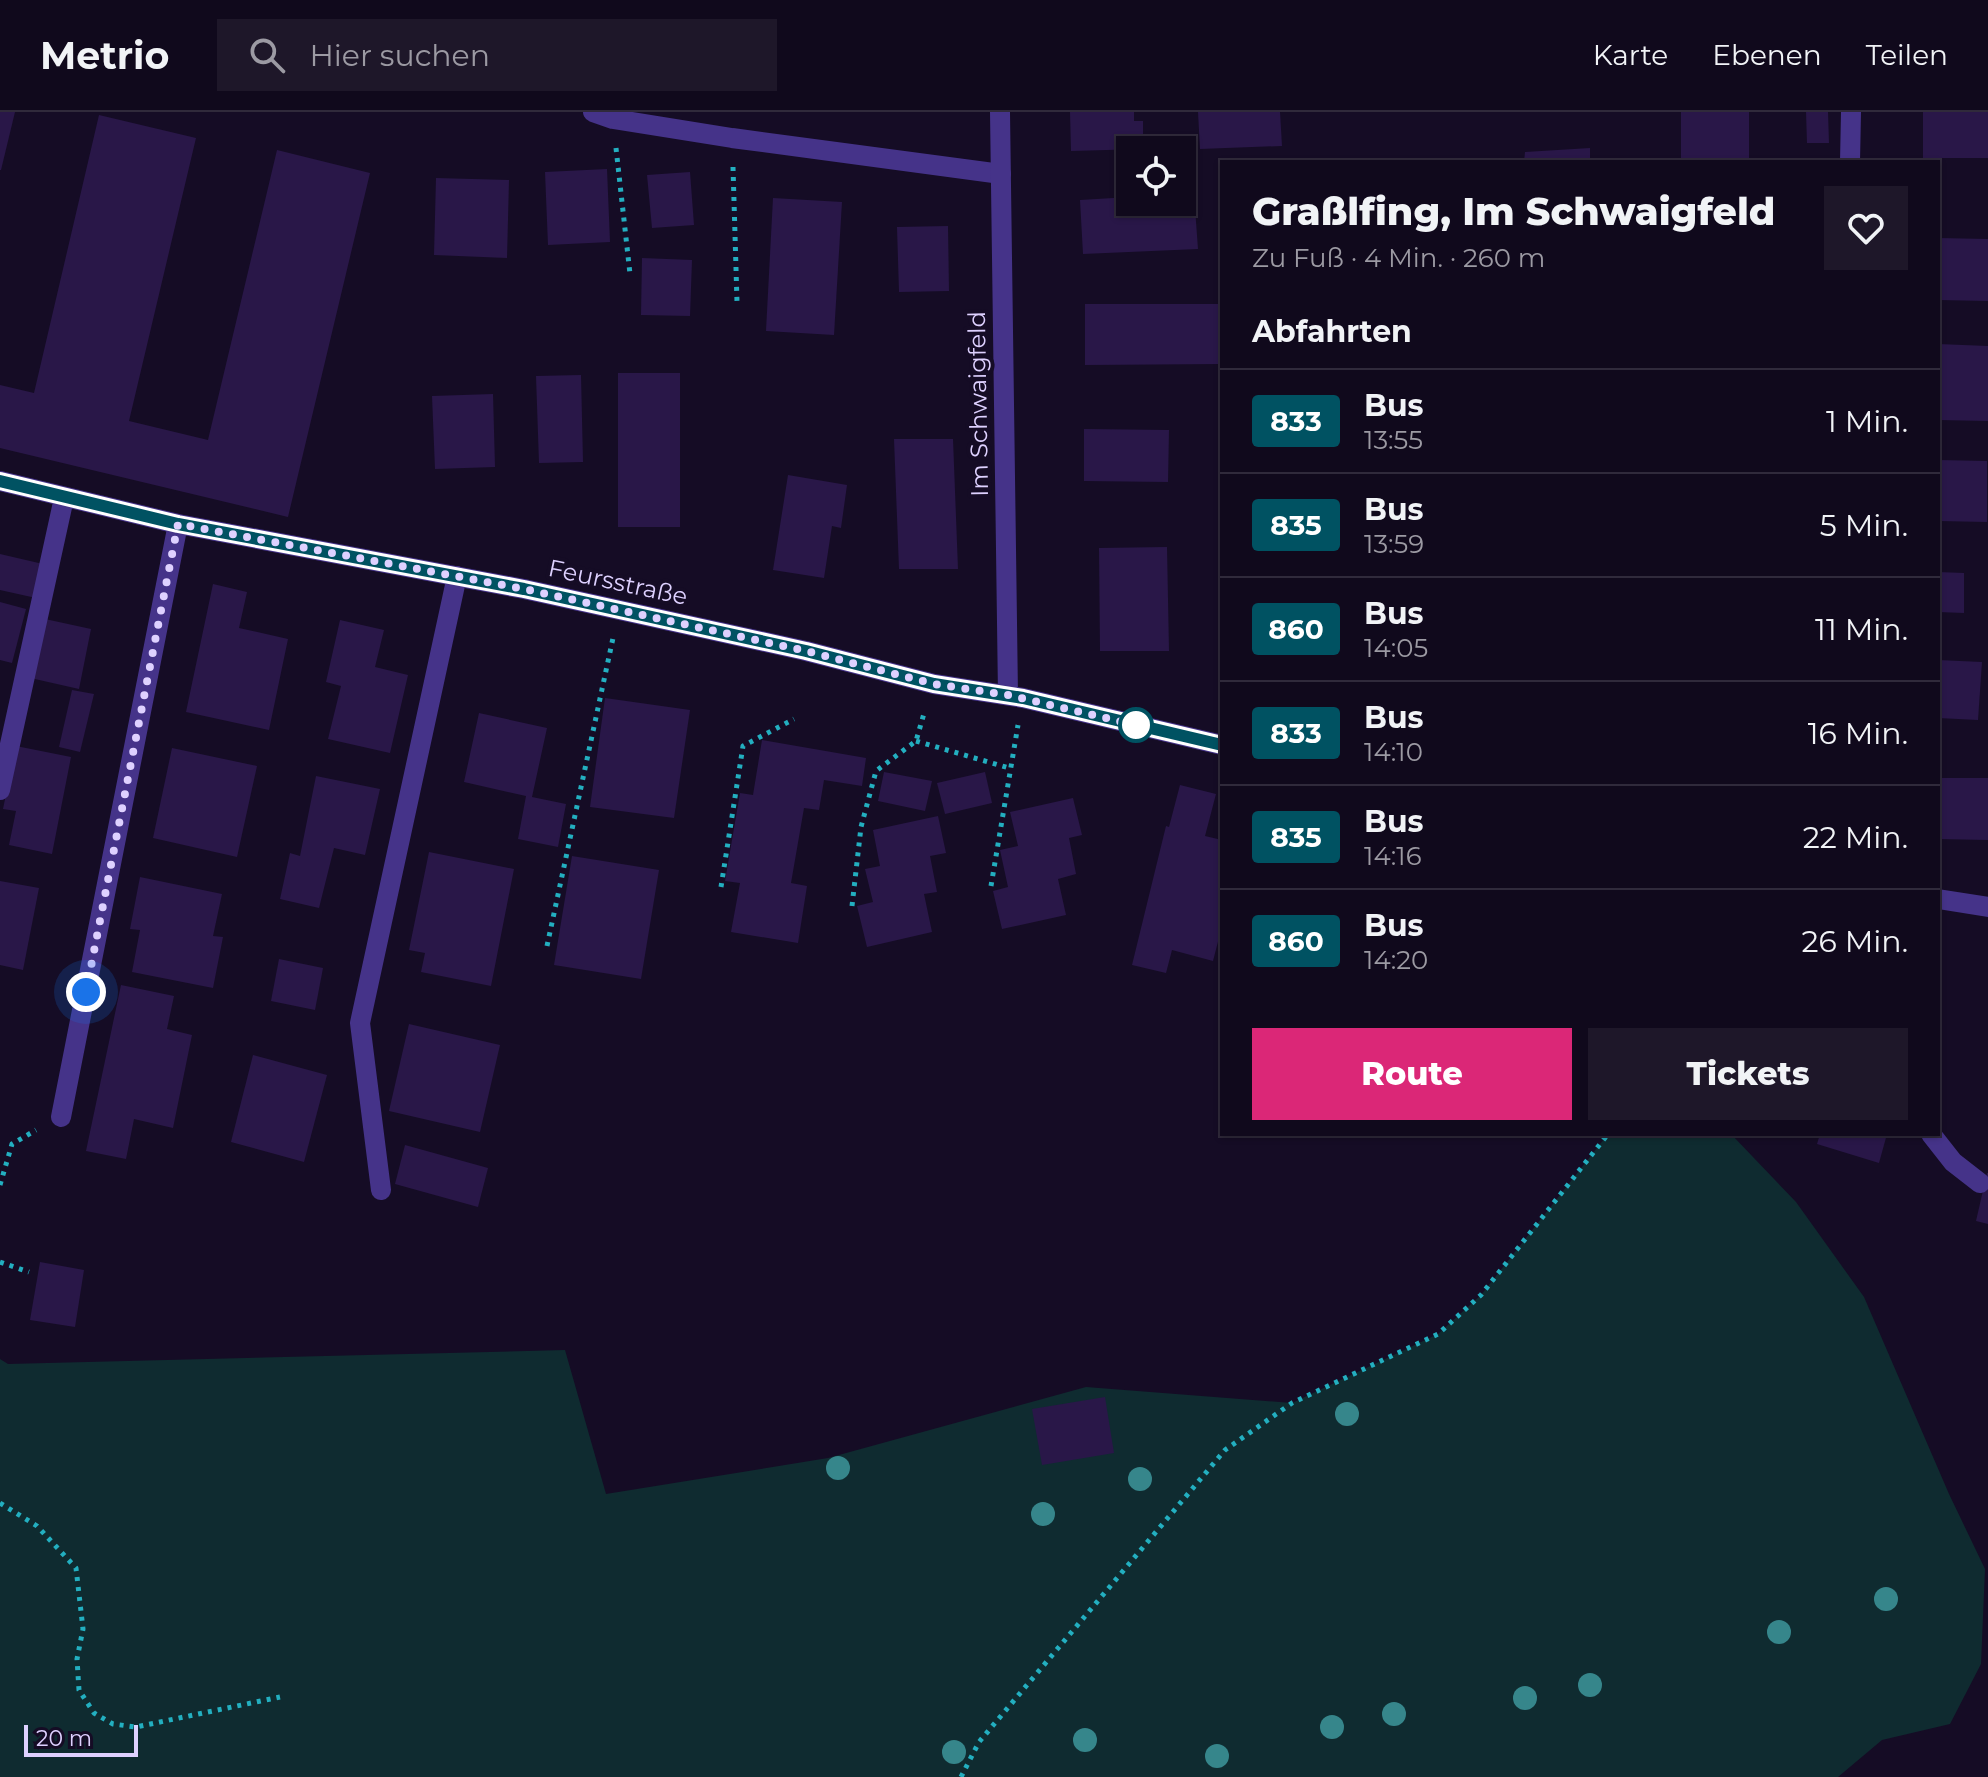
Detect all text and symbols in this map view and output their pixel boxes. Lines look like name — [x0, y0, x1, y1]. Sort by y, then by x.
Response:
search box — [217, 19, 777, 91]
text: Metrio — [40, 32, 169, 79]
icon: search — [245, 33, 289, 77]
text: Hier suchen — [309, 37, 490, 74]
text: Karte — [1593, 38, 1668, 72]
text: Ebenen — [1712, 38, 1822, 72]
text: Teilen — [1866, 38, 1948, 72]
map controls — [1116, 136, 1196, 216]
button: locate — [1116, 136, 1196, 216]
button: heart — [1824, 186, 1908, 270]
text: Graßlfing, Im Schwaigfeld — [1252, 188, 1775, 235]
text: Zu Fuß · 4 Min. · 260 m — [1252, 242, 1545, 274]
street label: Im Schwaigfeld — [962, 311, 994, 497]
text: Abfahrten — [1252, 313, 1412, 350]
text: Bus — [1364, 387, 1424, 424]
text: 1 Min. — [1826, 403, 1908, 440]
text: 833 — [1270, 404, 1322, 438]
text: 13:55 — [1364, 424, 1423, 456]
text: Bus — [1364, 491, 1424, 528]
text: 5 Min. — [1820, 507, 1908, 544]
text: 835 — [1270, 508, 1322, 542]
text: 13:59 — [1364, 528, 1424, 560]
street label: Feursstraße — [546, 553, 690, 611]
text: Bus — [1364, 595, 1424, 632]
text: 11 Min. — [1815, 611, 1908, 648]
text: 860 — [1268, 612, 1324, 646]
text: 14:05 — [1364, 632, 1428, 664]
text: Bus — [1364, 699, 1424, 736]
unlabelled marker — [1119, 708, 1153, 742]
text: 16 Min. — [1808, 715, 1908, 752]
text: 833 — [1270, 716, 1322, 750]
text: 14:10 — [1364, 736, 1423, 768]
text: Bus — [1364, 803, 1424, 840]
text: 22 Min. — [1803, 819, 1908, 856]
text: 835 — [1270, 820, 1322, 854]
text: 14:16 — [1364, 840, 1421, 872]
text: Bus — [1364, 907, 1424, 944]
text: 26 Min. — [1802, 923, 1908, 960]
text: 860 — [1268, 924, 1324, 958]
text: 14:20 — [1364, 944, 1428, 976]
your location — [66, 972, 106, 1012]
button: Route — [1252, 1028, 1572, 1120]
button: Tickets — [1588, 1028, 1908, 1120]
scale bar — [24, 1721, 138, 1757]
text: 20 m — [36, 1725, 92, 1752]

